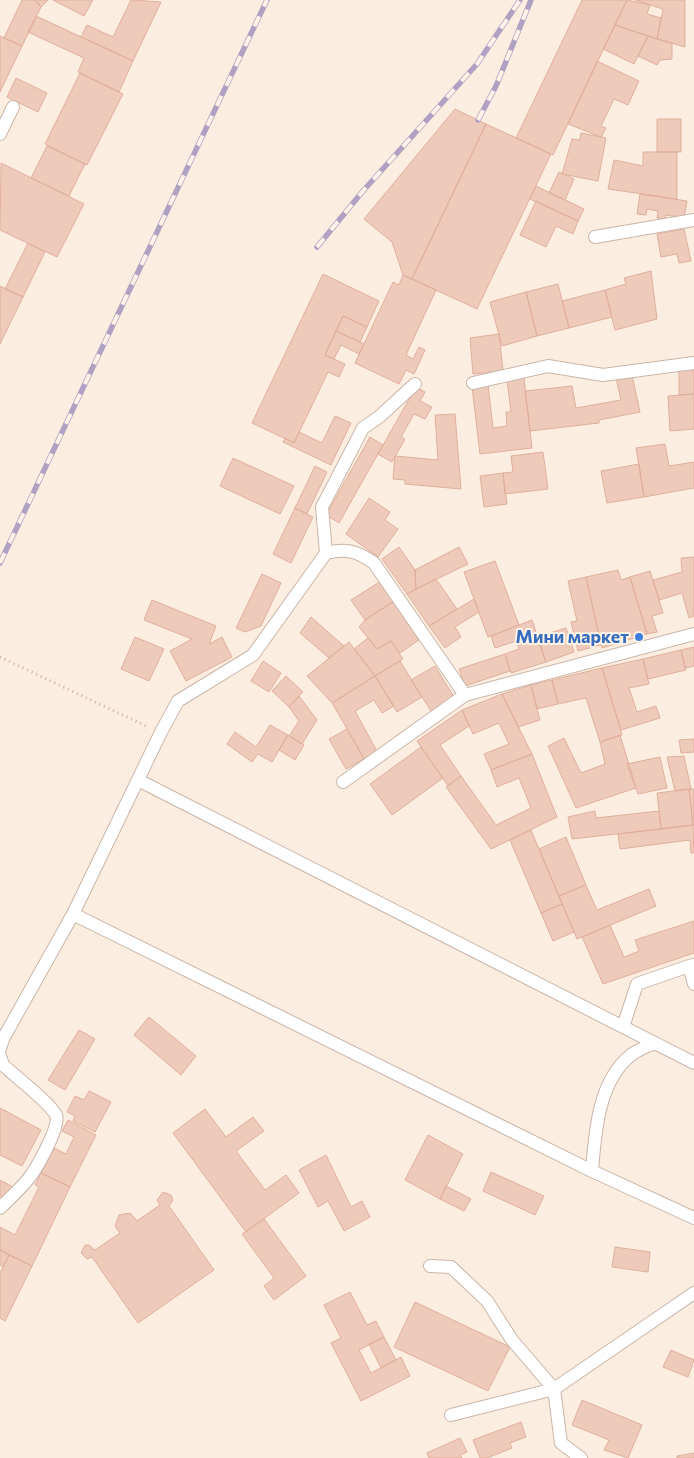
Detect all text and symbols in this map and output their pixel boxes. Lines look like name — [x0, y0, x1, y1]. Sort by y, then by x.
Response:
place label: Мини маркет — [516, 625, 629, 647]
marker: Мини маркет — [633, 631, 645, 643]

